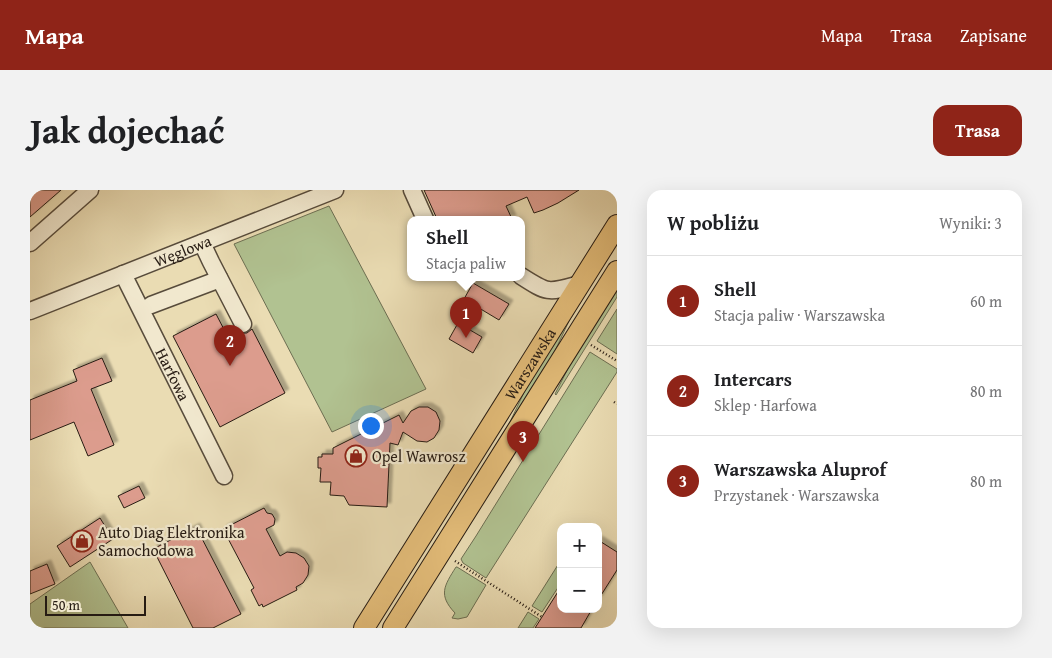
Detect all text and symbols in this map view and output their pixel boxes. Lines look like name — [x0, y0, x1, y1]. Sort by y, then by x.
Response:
text: Mapa — [25, 18, 84, 53]
text: Mapa — [821, 22, 862, 49]
text: Trasa — [890, 22, 932, 49]
text: Zapisane — [960, 22, 1027, 49]
text: Jak dojechać — [30, 105, 224, 156]
button: Trasa — [933, 105, 1022, 156]
text: W pobliżu — [667, 207, 759, 238]
text: Wyniki: 3 — [939, 211, 1002, 235]
popup — [407, 216, 525, 281]
text: Shell — [426, 223, 468, 251]
street label: Węglowa — [150, 228, 215, 273]
text: Stacja paliw — [426, 251, 506, 275]
text: Shell — [714, 275, 756, 303]
text: 1 — [679, 289, 687, 313]
text: 60 m — [970, 289, 1002, 313]
pin: 1 — [450, 297, 482, 338]
text: Stacja paliw · Warszawska — [714, 303, 885, 327]
street label: Warszawska — [498, 323, 562, 405]
pin: 2 — [214, 325, 246, 366]
street label: Harfowa — [150, 344, 197, 405]
text: Intercars — [714, 365, 792, 393]
text: 2 — [679, 379, 687, 403]
text: 80 m — [970, 379, 1002, 403]
text: Sklep · Harfowa — [714, 393, 817, 417]
your location — [358, 413, 384, 439]
pin: 3 — [507, 421, 539, 462]
shop icon: Opel Wawrosz — [344, 444, 368, 468]
place label: Opel Wawrosz — [372, 444, 465, 468]
text: Warszawska Aluprof — [714, 455, 886, 483]
text: 3 — [679, 469, 687, 493]
text: 80 m — [970, 469, 1002, 493]
text: Przystanek · Warszawska — [714, 483, 879, 507]
place label: Auto Diag Elektronika Samochodowa — [98, 520, 245, 562]
map controls — [557, 523, 602, 613]
button: + — [557, 523, 602, 568]
shop icon: Auto Diag Elektronika Samochodowa — [70, 529, 94, 553]
button: − — [557, 568, 602, 613]
scale bar — [45, 593, 146, 616]
text: 50 m — [52, 595, 80, 615]

